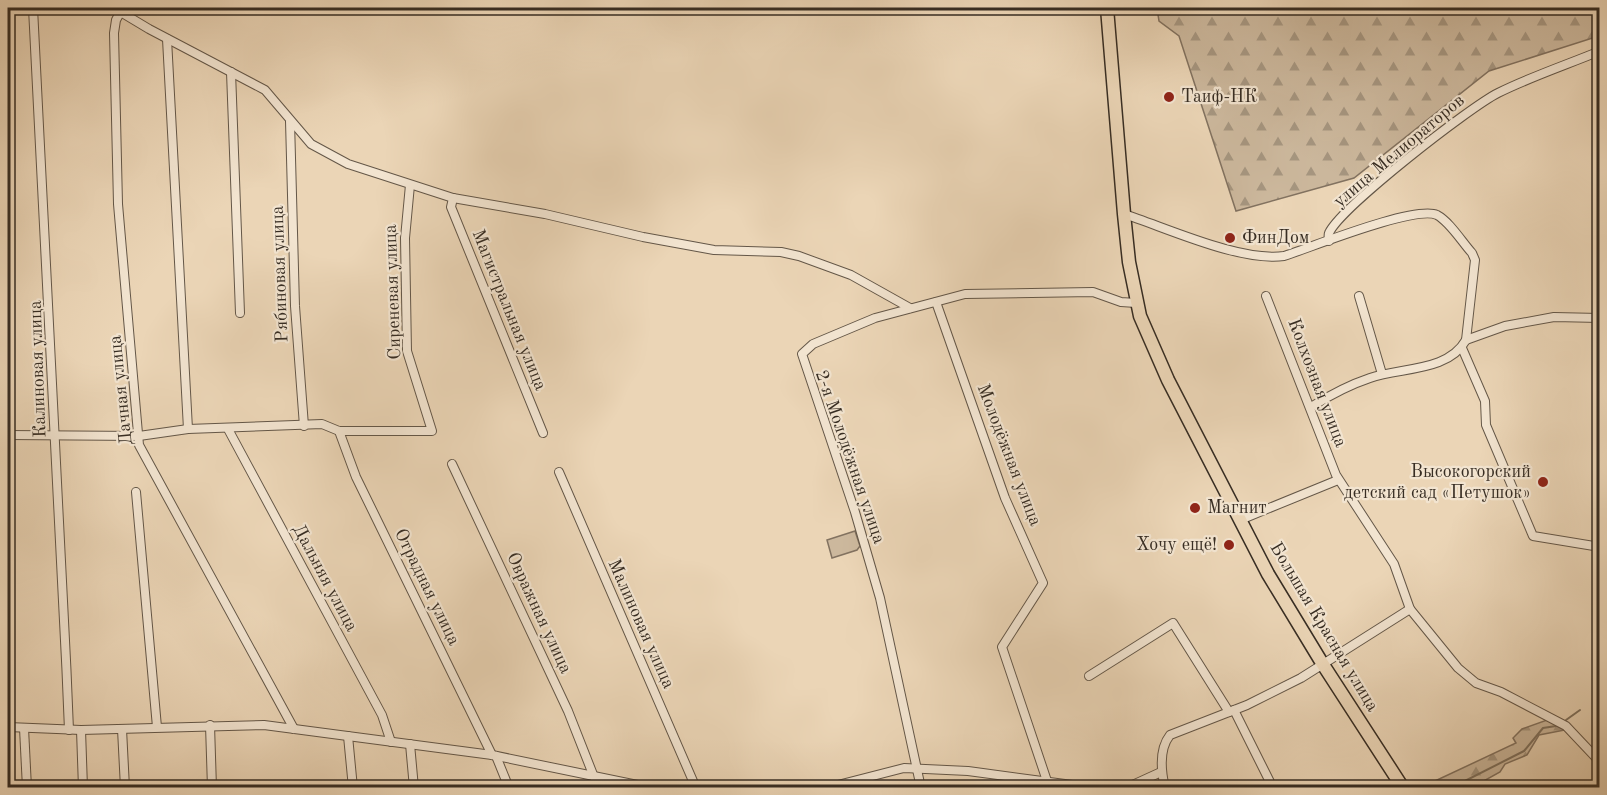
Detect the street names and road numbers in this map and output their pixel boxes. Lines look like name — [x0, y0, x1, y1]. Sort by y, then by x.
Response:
street label: улица Мелиораторов — [1330, 91, 1468, 211]
street label: Рябиновая улица — [269, 205, 291, 343]
street label: Сиреневая улица — [382, 224, 404, 360]
street label: Магистральная улица — [468, 227, 550, 393]
street label: Калиновая улица — [27, 300, 49, 438]
street label: Колхозная улица — [1284, 316, 1350, 450]
street label: Дачная улица — [106, 334, 136, 446]
street label: 2-я Молодёжная улица — [812, 368, 888, 546]
street label: Молодёжная улица — [974, 381, 1044, 529]
street label: Дальняя улица — [289, 522, 361, 635]
street label: Отрадная улица — [391, 526, 463, 648]
street label: Большая Красная улица — [1266, 539, 1382, 715]
street label: Овражная улица — [503, 550, 575, 677]
street label: Малиновая улица — [604, 557, 678, 691]

